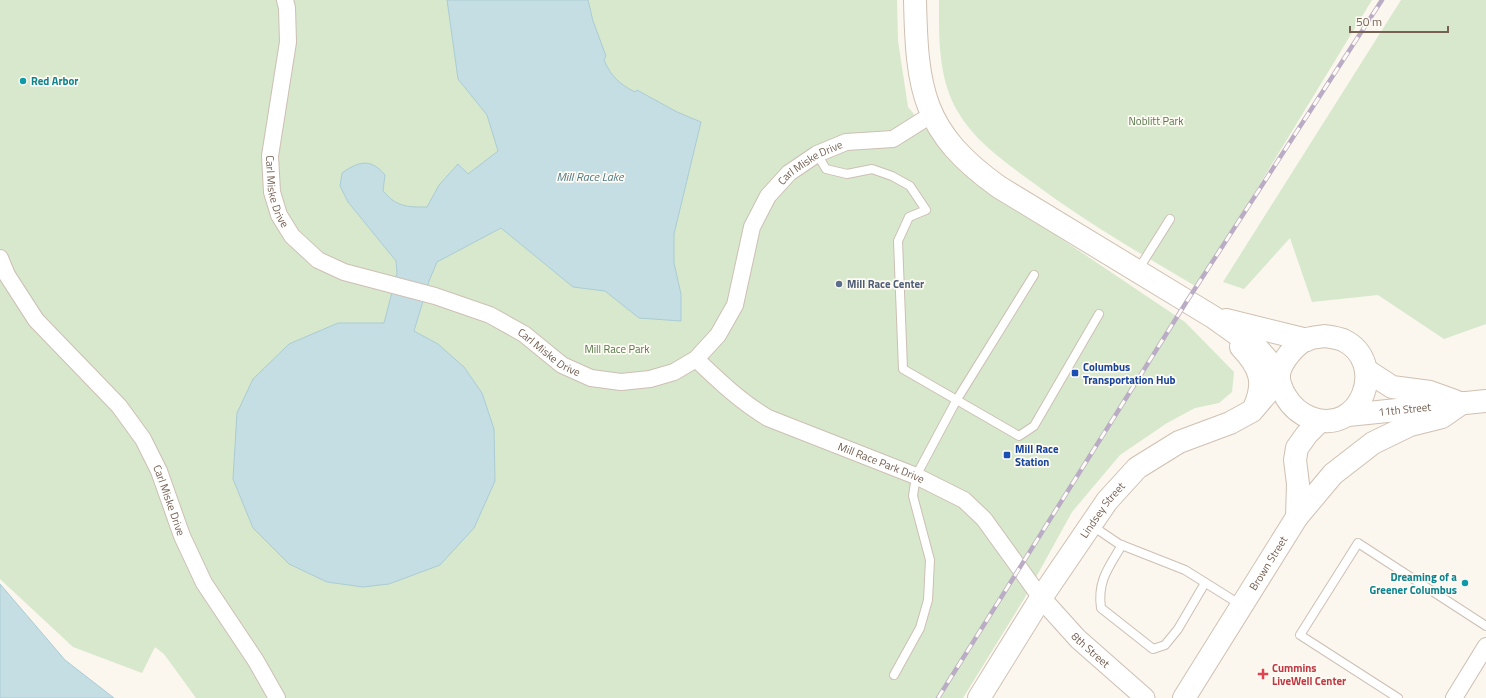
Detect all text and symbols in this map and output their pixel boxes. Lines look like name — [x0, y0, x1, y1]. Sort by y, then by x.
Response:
scale bar — [1350, 8, 1448, 34]
text: 50 m — [1356, 12, 1382, 31]
place label: Red Arbor — [31, 73, 78, 89]
marker: Red Arbor — [18, 76, 28, 86]
park label: Noblitt Park — [1128, 113, 1184, 129]
street label: Carl Miske Drive — [774, 136, 845, 188]
street label: Carl Miske Drive — [262, 155, 293, 231]
water label: Mill Race Lake — [556, 167, 625, 186]
place label: Mill Race Center — [847, 276, 924, 292]
marker: Mill Race Center — [834, 279, 844, 289]
street label: Carl Miske Drive — [515, 324, 583, 380]
park label: Mill Race Park — [584, 341, 650, 357]
place label: Columbus Transportation Hub — [1083, 359, 1175, 388]
marker: Columbus Transportation Hub — [1070, 368, 1080, 378]
street label: 11th Street — [1378, 399, 1432, 420]
street label: Mill Race Park Drive — [836, 438, 928, 487]
place label: Mill Race Station — [1015, 441, 1059, 470]
marker: Mill Race Station — [1002, 450, 1012, 460]
street label: Carl Miske Drive — [149, 462, 189, 538]
street label: Lindsey Street — [1076, 478, 1129, 541]
street label: Brown Street — [1245, 533, 1291, 593]
place label: Dreaming of a Greener Columbus — [1369, 569, 1457, 598]
marker: Dreaming of a Greener Columbus — [1460, 578, 1470, 588]
street label: 8th Street — [1068, 629, 1114, 672]
place label: Cummins LiveWell Center — [1272, 660, 1346, 689]
marker: Cummins LiveWell Center — [1257, 668, 1269, 680]

